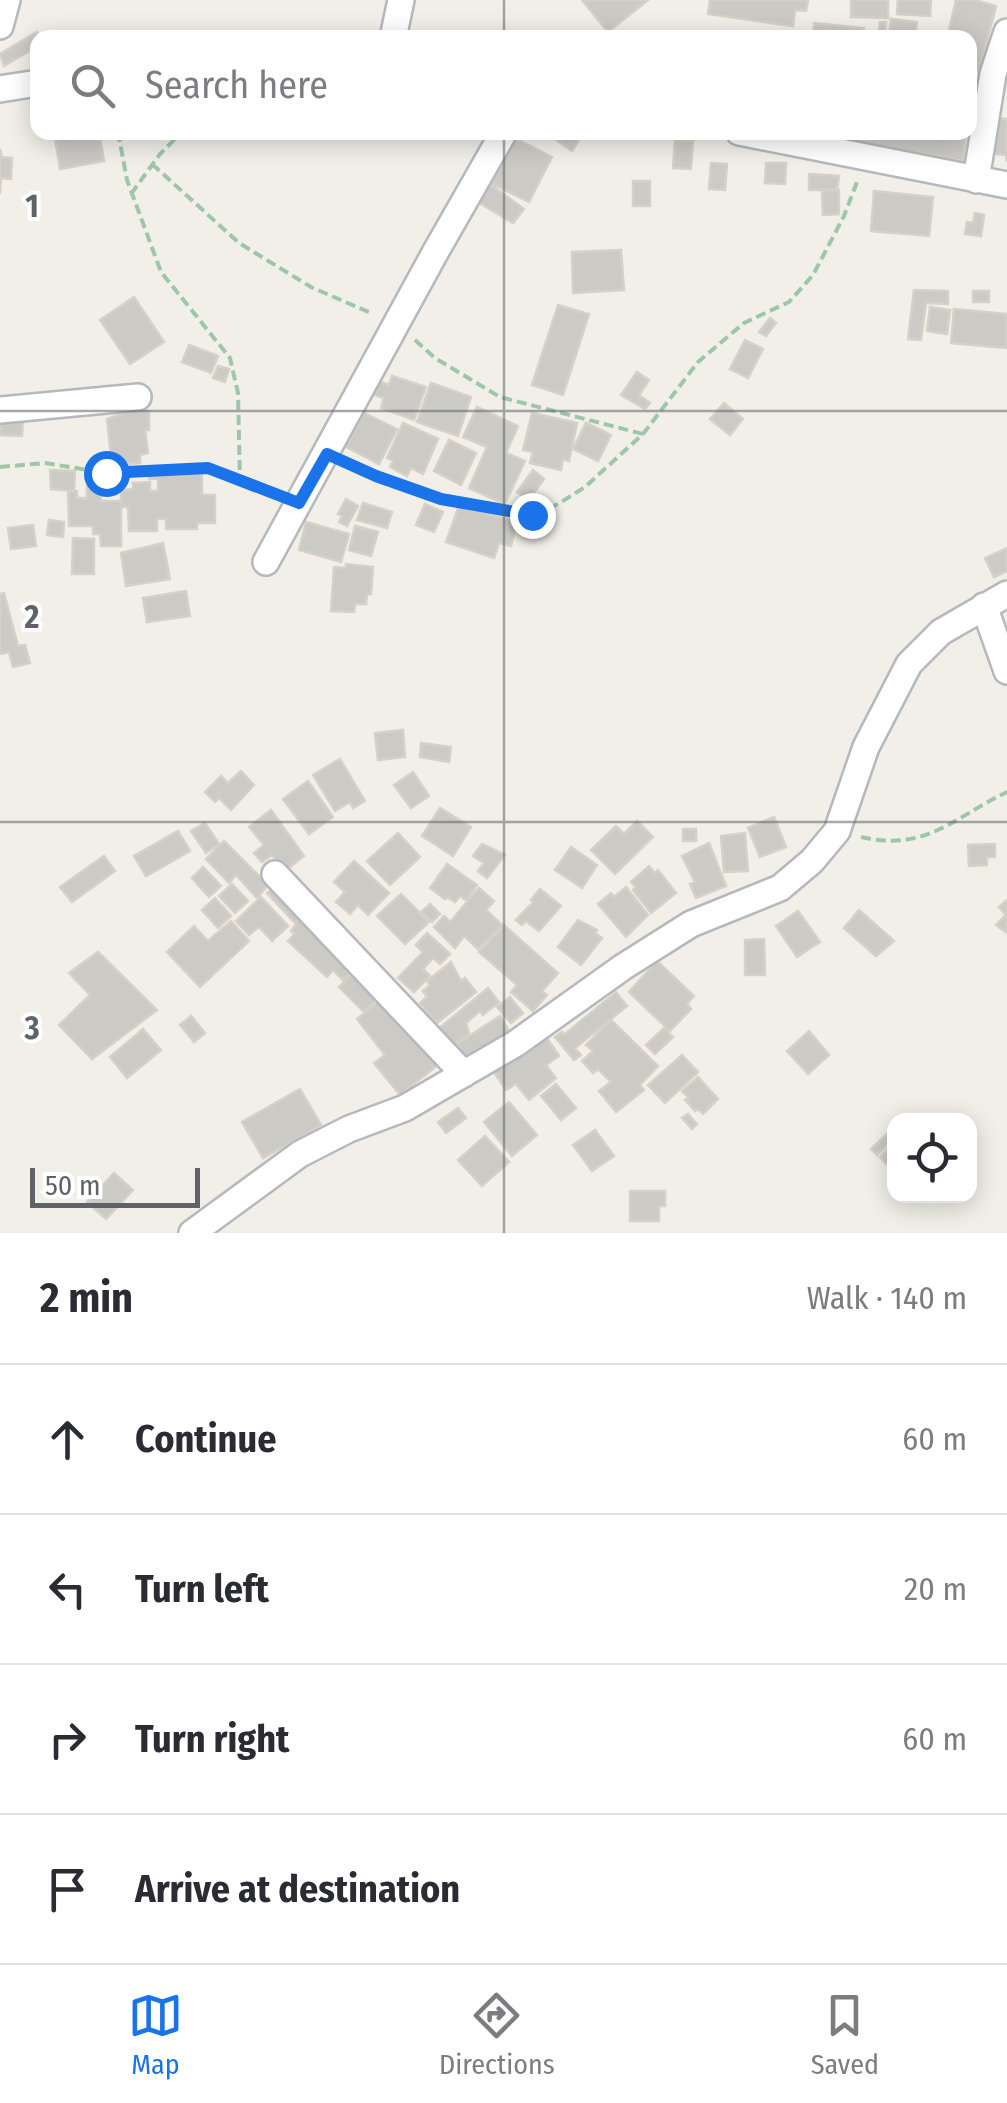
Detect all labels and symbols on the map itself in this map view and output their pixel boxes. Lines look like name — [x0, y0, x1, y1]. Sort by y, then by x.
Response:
text: 1 — [25, 187, 39, 225]
route start — [84, 451, 130, 497]
route end — [510, 493, 556, 539]
text: 2 — [24, 598, 40, 636]
text: 3 — [23, 1009, 40, 1047]
scale bar — [30, 1163, 200, 1208]

